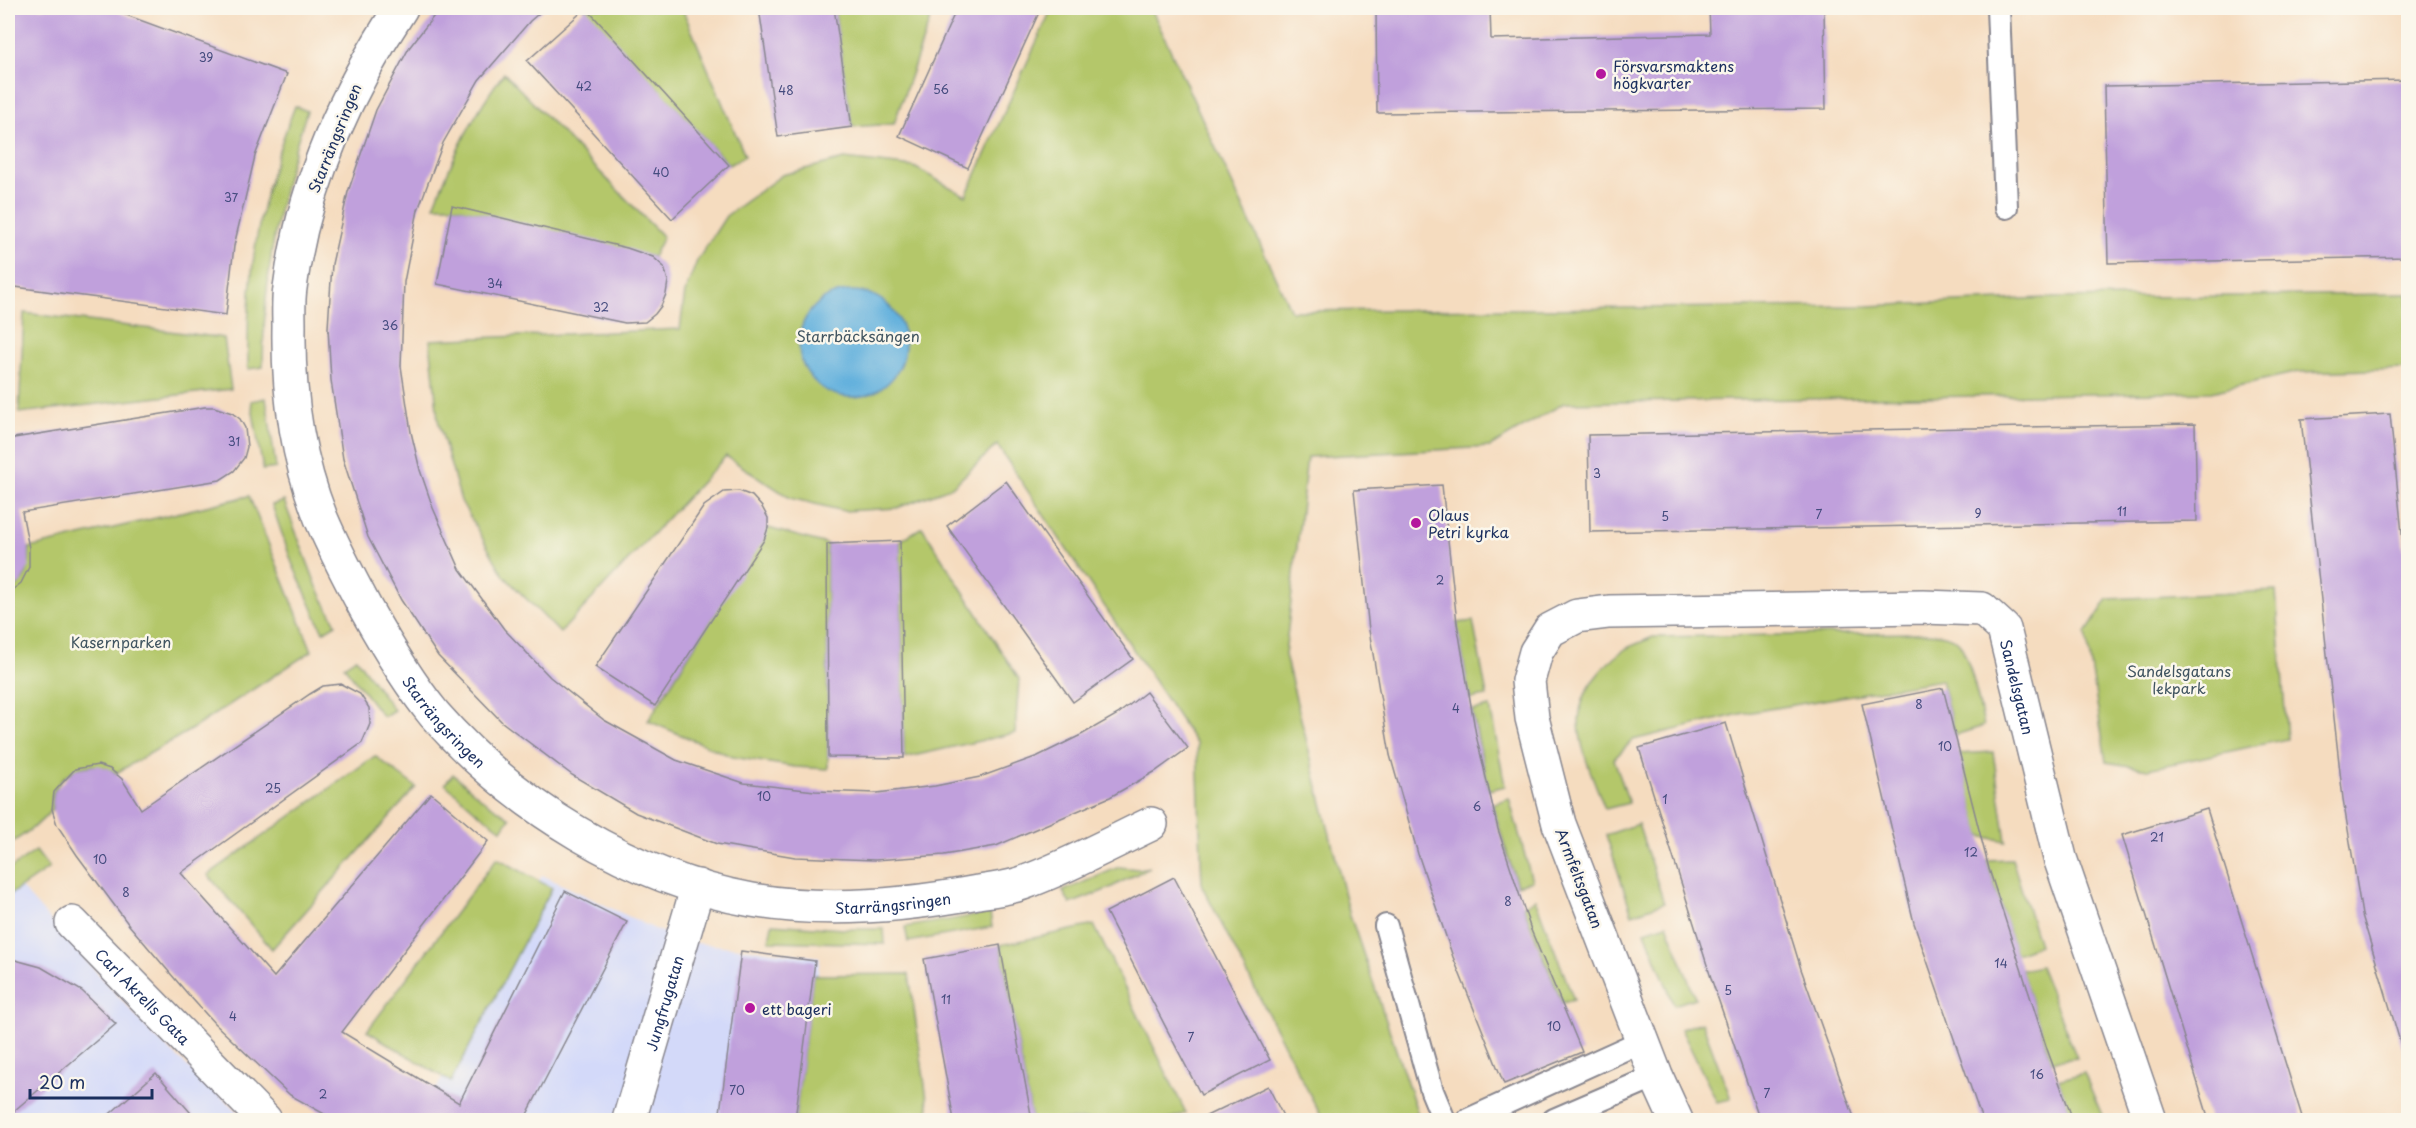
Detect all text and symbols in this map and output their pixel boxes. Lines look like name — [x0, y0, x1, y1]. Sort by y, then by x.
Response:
house number: 39 — [199, 48, 213, 66]
place label: Försvarsmaktens högkvarter — [1613, 54, 1734, 94]
marker: Försvarsmaktens högkvarter — [1594, 67, 1608, 81]
house number: 42 — [576, 77, 592, 95]
street label: Starrängsringen — [302, 80, 366, 196]
house number: 56 — [933, 80, 949, 98]
house number: 48 — [778, 81, 794, 99]
house number: 40 — [653, 163, 670, 181]
house number: 37 — [224, 188, 239, 206]
house number: 34 — [487, 274, 503, 292]
house number: 32 — [593, 298, 609, 316]
house number: 36 — [382, 316, 398, 334]
park label: Starrbäcksängen — [796, 324, 920, 347]
house number: 31 — [228, 432, 240, 450]
house number: 3 — [1593, 464, 1601, 482]
house number: 11 — [2117, 502, 2127, 520]
place label: Olaus Petri kyrka — [1428, 503, 1510, 543]
house number: 9 — [1974, 504, 1982, 522]
house number: 7 — [1816, 505, 1823, 523]
house number: 5 — [1661, 507, 1669, 525]
marker: Olaus Petri kyrka — [1409, 516, 1423, 530]
house number: 2 — [1436, 571, 1444, 589]
park label: Kasernparken — [71, 630, 171, 653]
street label: Sandelsgatan — [1995, 637, 2041, 737]
park label: Sandelsgatans lekpark — [2127, 659, 2231, 699]
street label: Starrängsringen — [397, 671, 491, 773]
house number: 8 — [1915, 695, 1923, 713]
house number: 4 — [1452, 699, 1460, 717]
house number: 10 — [1938, 737, 1952, 755]
house number: 25 — [265, 779, 281, 797]
house number: 10 — [757, 787, 771, 805]
house number: 1 — [1662, 790, 1668, 808]
house number: 6 — [1473, 797, 1481, 815]
street label: Armfeltsgatan — [1550, 825, 1610, 931]
house number: 21 — [2150, 828, 2164, 846]
house number: 12 — [1964, 843, 1978, 861]
house number: 10 — [93, 850, 107, 868]
house number: 8 — [122, 883, 130, 901]
street label: Starrängsringen — [835, 885, 952, 918]
house number: 8 — [1504, 892, 1512, 910]
street label: Carl Akrells Gata — [91, 942, 197, 1050]
street label: Jungfrugatan — [639, 952, 688, 1054]
house number: 14 — [1994, 954, 2008, 972]
house number: 5 — [1724, 981, 1732, 999]
house number: 11 — [941, 990, 951, 1008]
place label: ett bageri — [762, 997, 832, 1020]
marker: ett bageri — [743, 1001, 757, 1015]
house number: 4 — [229, 1007, 237, 1025]
house number: 10 — [1547, 1017, 1561, 1035]
house number: 7 — [1188, 1028, 1195, 1046]
scale bar — [30, 1062, 152, 1100]
house number: 16 — [2030, 1065, 2044, 1083]
text: 20 m — [39, 1068, 85, 1095]
house number: 70 — [729, 1081, 745, 1099]
house number: 7 — [1764, 1084, 1771, 1102]
house number: 2 — [319, 1085, 327, 1103]

